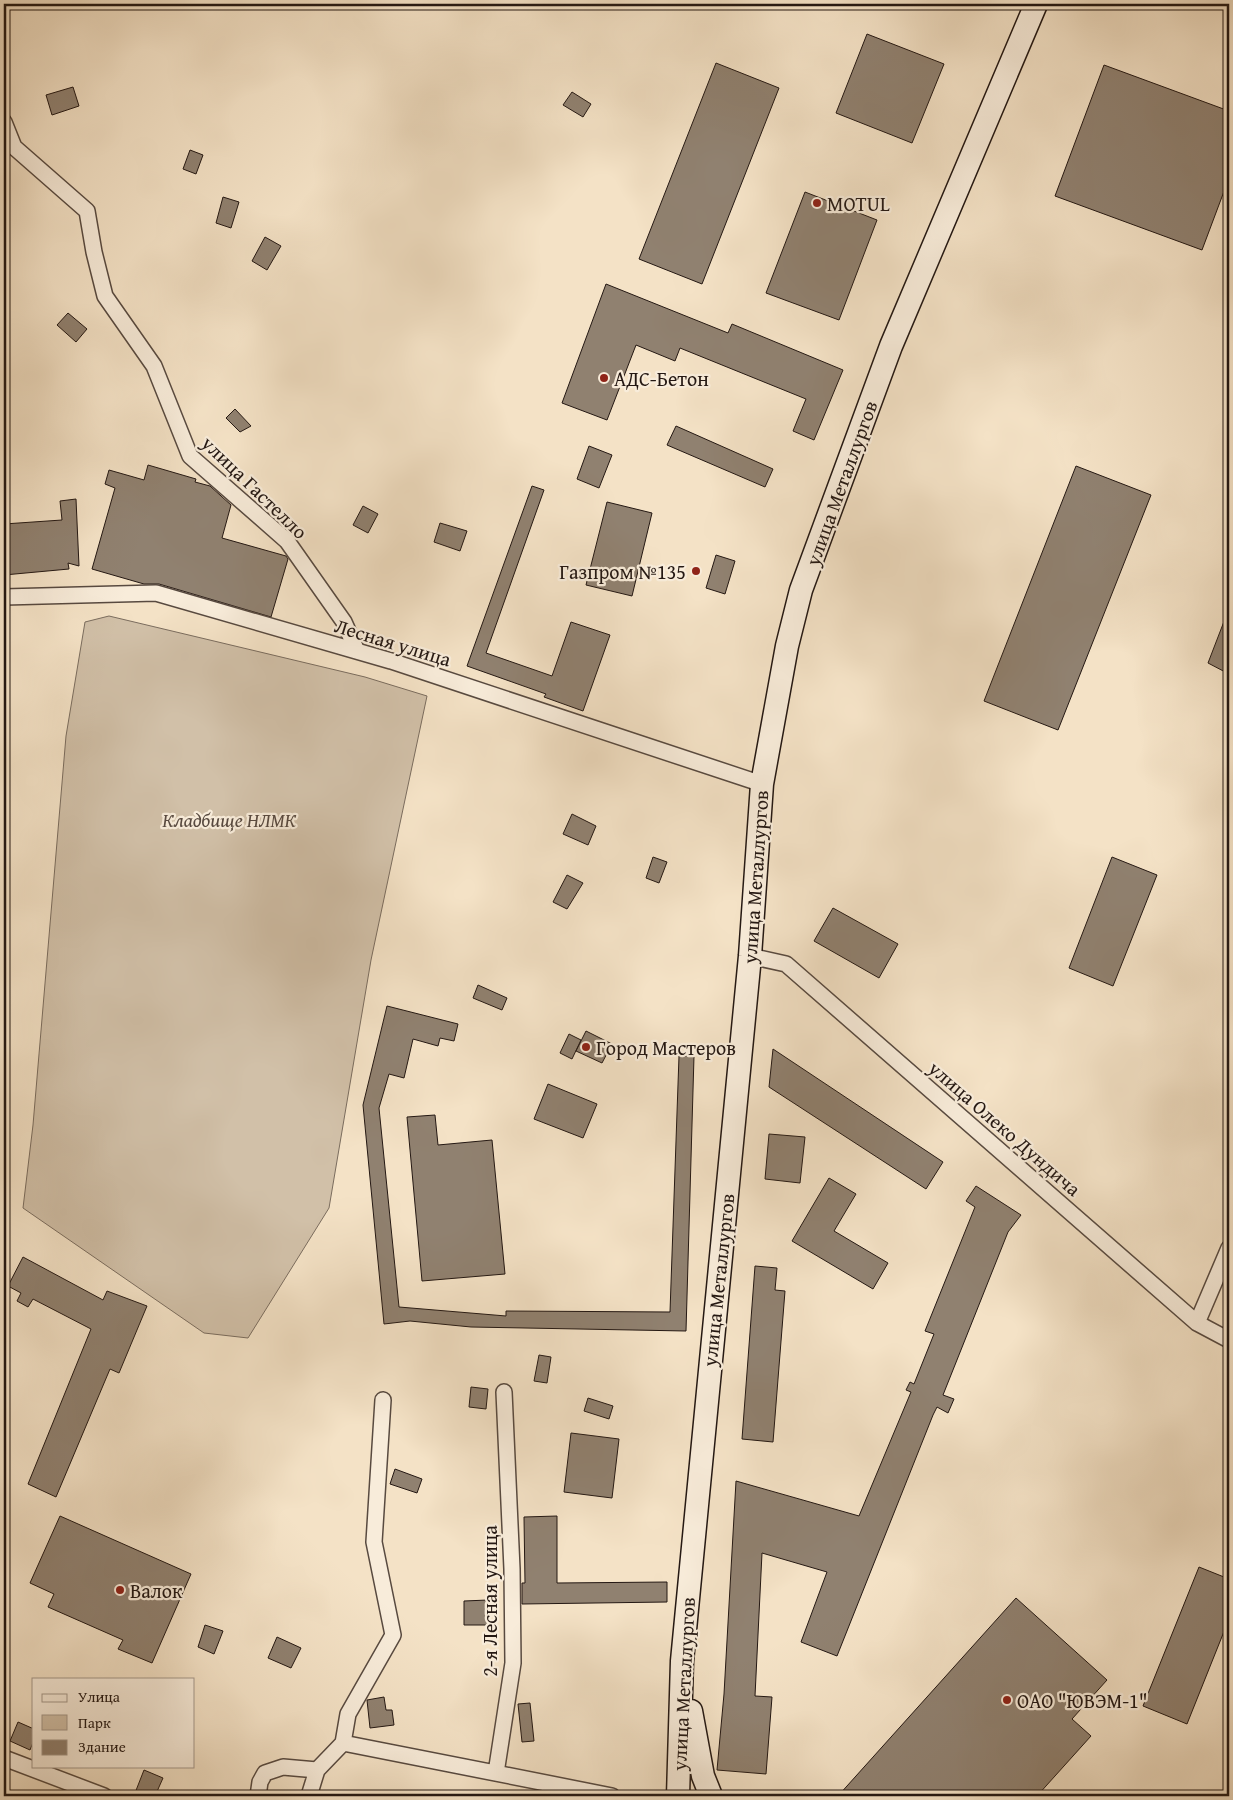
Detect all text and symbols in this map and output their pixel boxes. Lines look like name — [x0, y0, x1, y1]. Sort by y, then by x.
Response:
place label: MOTUL — [827, 189, 890, 218]
marker: MOTUL — [811, 197, 823, 209]
place label: АДС-Бетон — [614, 364, 709, 393]
marker: АДС-Бетон — [598, 372, 610, 384]
street label: улица Металлургов — [797, 396, 884, 571]
street label: улица Гастелло — [195, 428, 315, 545]
place label: Газпром №135 — [559, 557, 686, 586]
marker: Газпром №135 — [690, 565, 702, 577]
street label: Лесная улица — [331, 611, 455, 674]
street label: улица Металлургов — [734, 789, 776, 966]
park label: Кладбище НЛМК — [162, 805, 297, 834]
place label: Город Мастеров — [596, 1033, 736, 1062]
marker: Город Мастеров — [580, 1041, 592, 1053]
street label: улица Олеко Дундича — [922, 1053, 1088, 1203]
street label: улица Металлургов — [694, 1192, 742, 1369]
street label: 2-я Лесная улица — [475, 1525, 504, 1677]
place label: Валок — [130, 1576, 183, 1605]
marker: Валок — [114, 1584, 126, 1596]
street label: улица Металлургов — [664, 1596, 702, 1773]
legend — [32, 1678, 195, 1768]
text: Улица — [78, 1686, 121, 1707]
place label: ОАО "ЮВЭМ-1" — [1017, 1686, 1147, 1715]
marker: ОАО "ЮВЭМ-1" — [1001, 1694, 1013, 1706]
text: Парк — [78, 1712, 111, 1733]
text: Здание — [78, 1736, 126, 1757]

